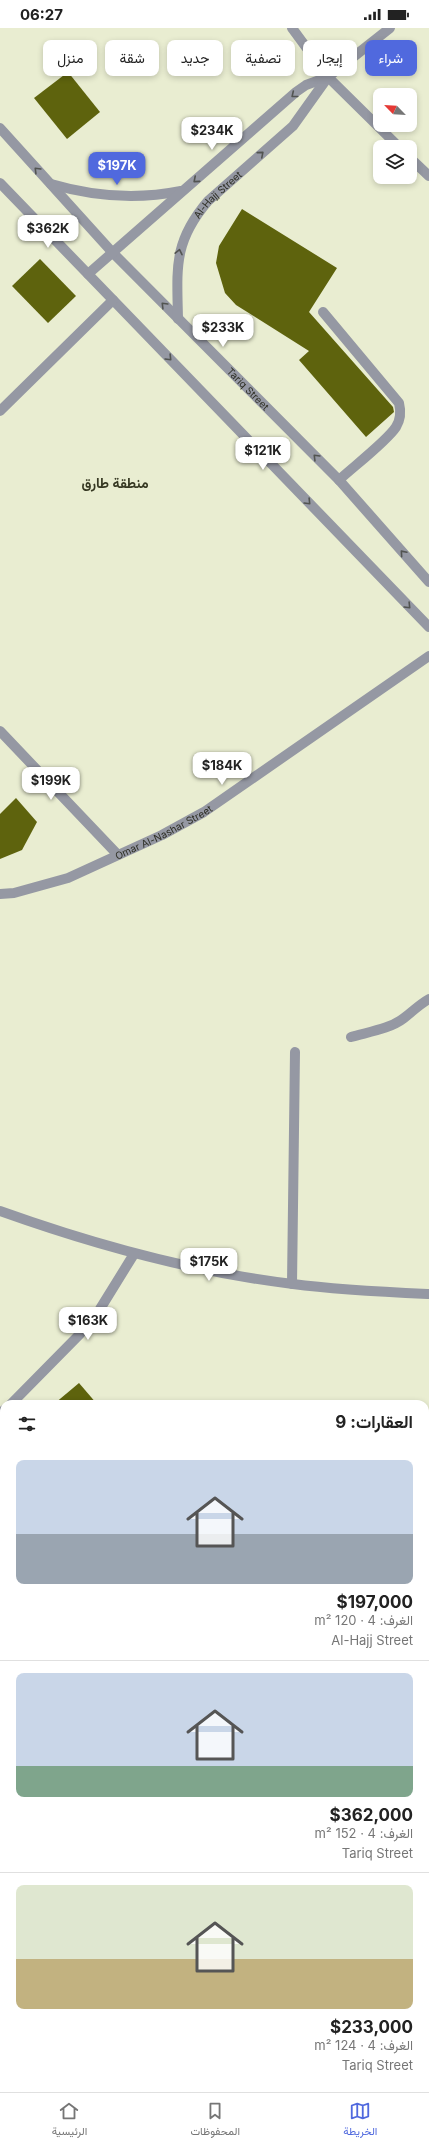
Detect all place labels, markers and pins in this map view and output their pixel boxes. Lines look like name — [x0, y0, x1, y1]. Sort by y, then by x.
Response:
pin: $234K — [184, 117, 240, 151]
pin: $197K — [89, 152, 145, 186]
pin: $362K — [20, 215, 76, 249]
pin: $233K — [195, 314, 251, 348]
pin: $121K — [235, 437, 291, 471]
pin: $184K — [194, 752, 250, 786]
pin: $199K — [23, 767, 79, 801]
pin: $175K — [181, 1248, 237, 1282]
pin: $163K — [60, 1307, 116, 1341]

